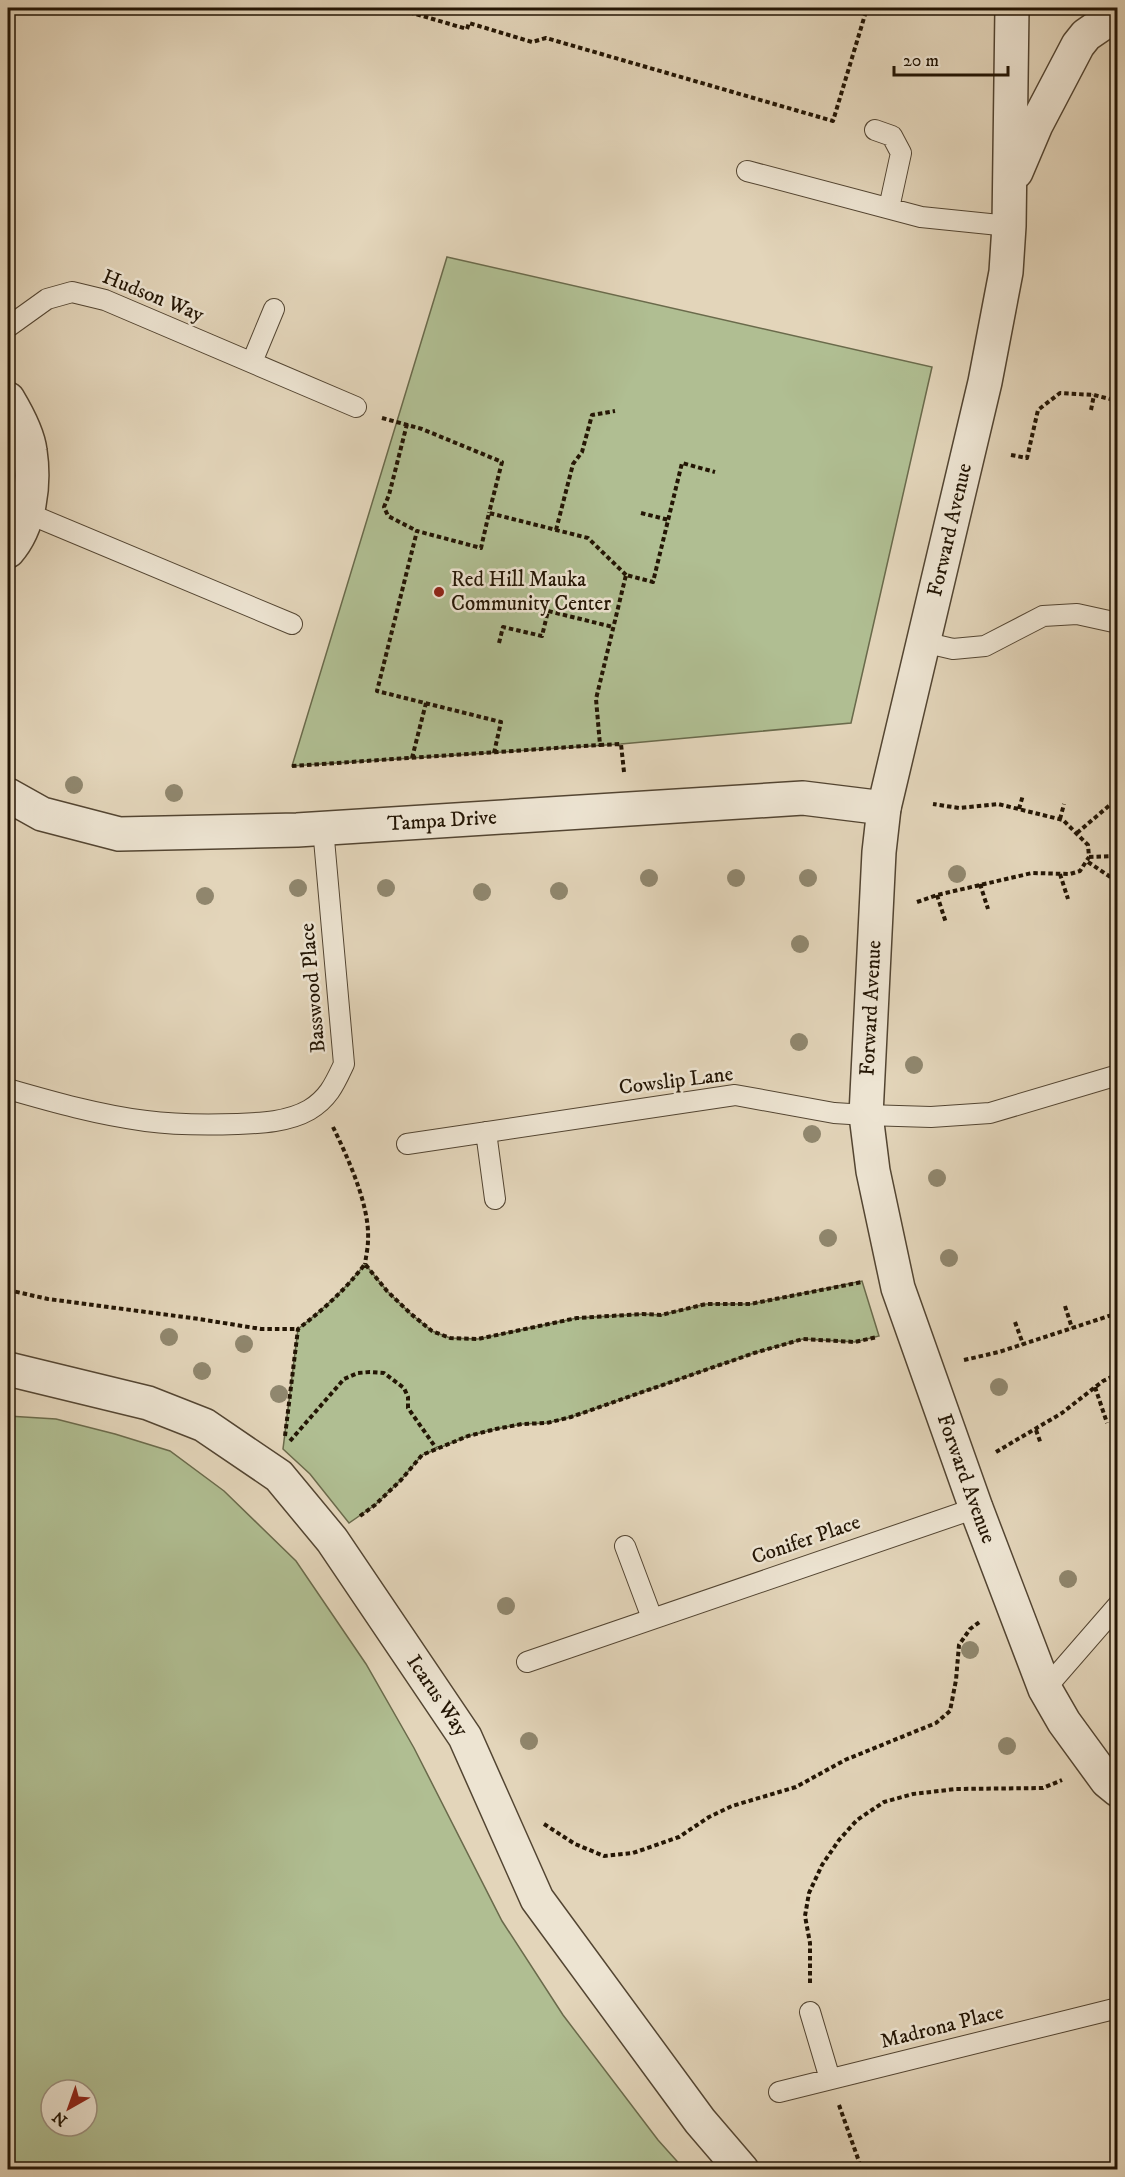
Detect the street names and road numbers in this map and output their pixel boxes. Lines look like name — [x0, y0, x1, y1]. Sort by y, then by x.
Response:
street label: Hudson Way — [98, 264, 209, 329]
street label: Forward Avenue — [922, 461, 978, 599]
street label: Tampa Drive — [387, 804, 498, 837]
street label: Basswood Place — [294, 922, 332, 1054]
street label: Forward Avenue — [854, 939, 888, 1077]
street label: Cowslip Lane — [617, 1061, 735, 1101]
street label: Forward Avenue — [931, 1410, 1001, 1547]
street label: Conifer Place — [748, 1509, 864, 1571]
street label: Icarus Way — [400, 1650, 474, 1742]
street label: Madrona Place — [878, 1999, 1007, 2055]

